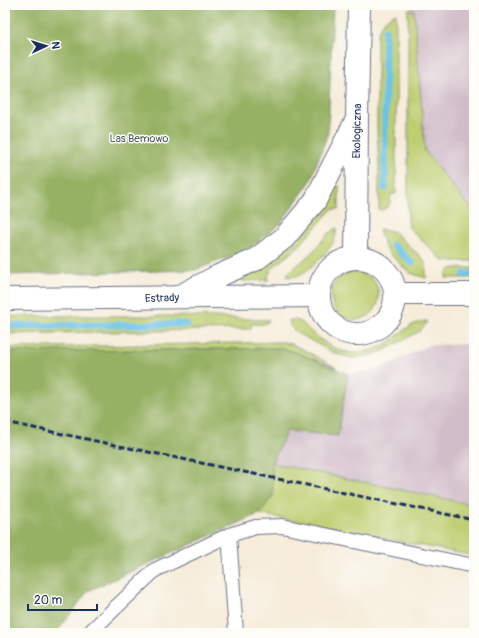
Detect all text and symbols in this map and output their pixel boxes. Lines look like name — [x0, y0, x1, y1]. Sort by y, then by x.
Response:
north arrow — [26, 26, 66, 66]
text: N — [49, 41, 62, 50]
street label: Ekologiczna — [350, 103, 364, 159]
park label: Las Bemowo — [109, 132, 169, 145]
street label: Estrady — [145, 291, 180, 305]
scale bar — [28, 586, 97, 612]
text: 20 m — [34, 593, 63, 608]

